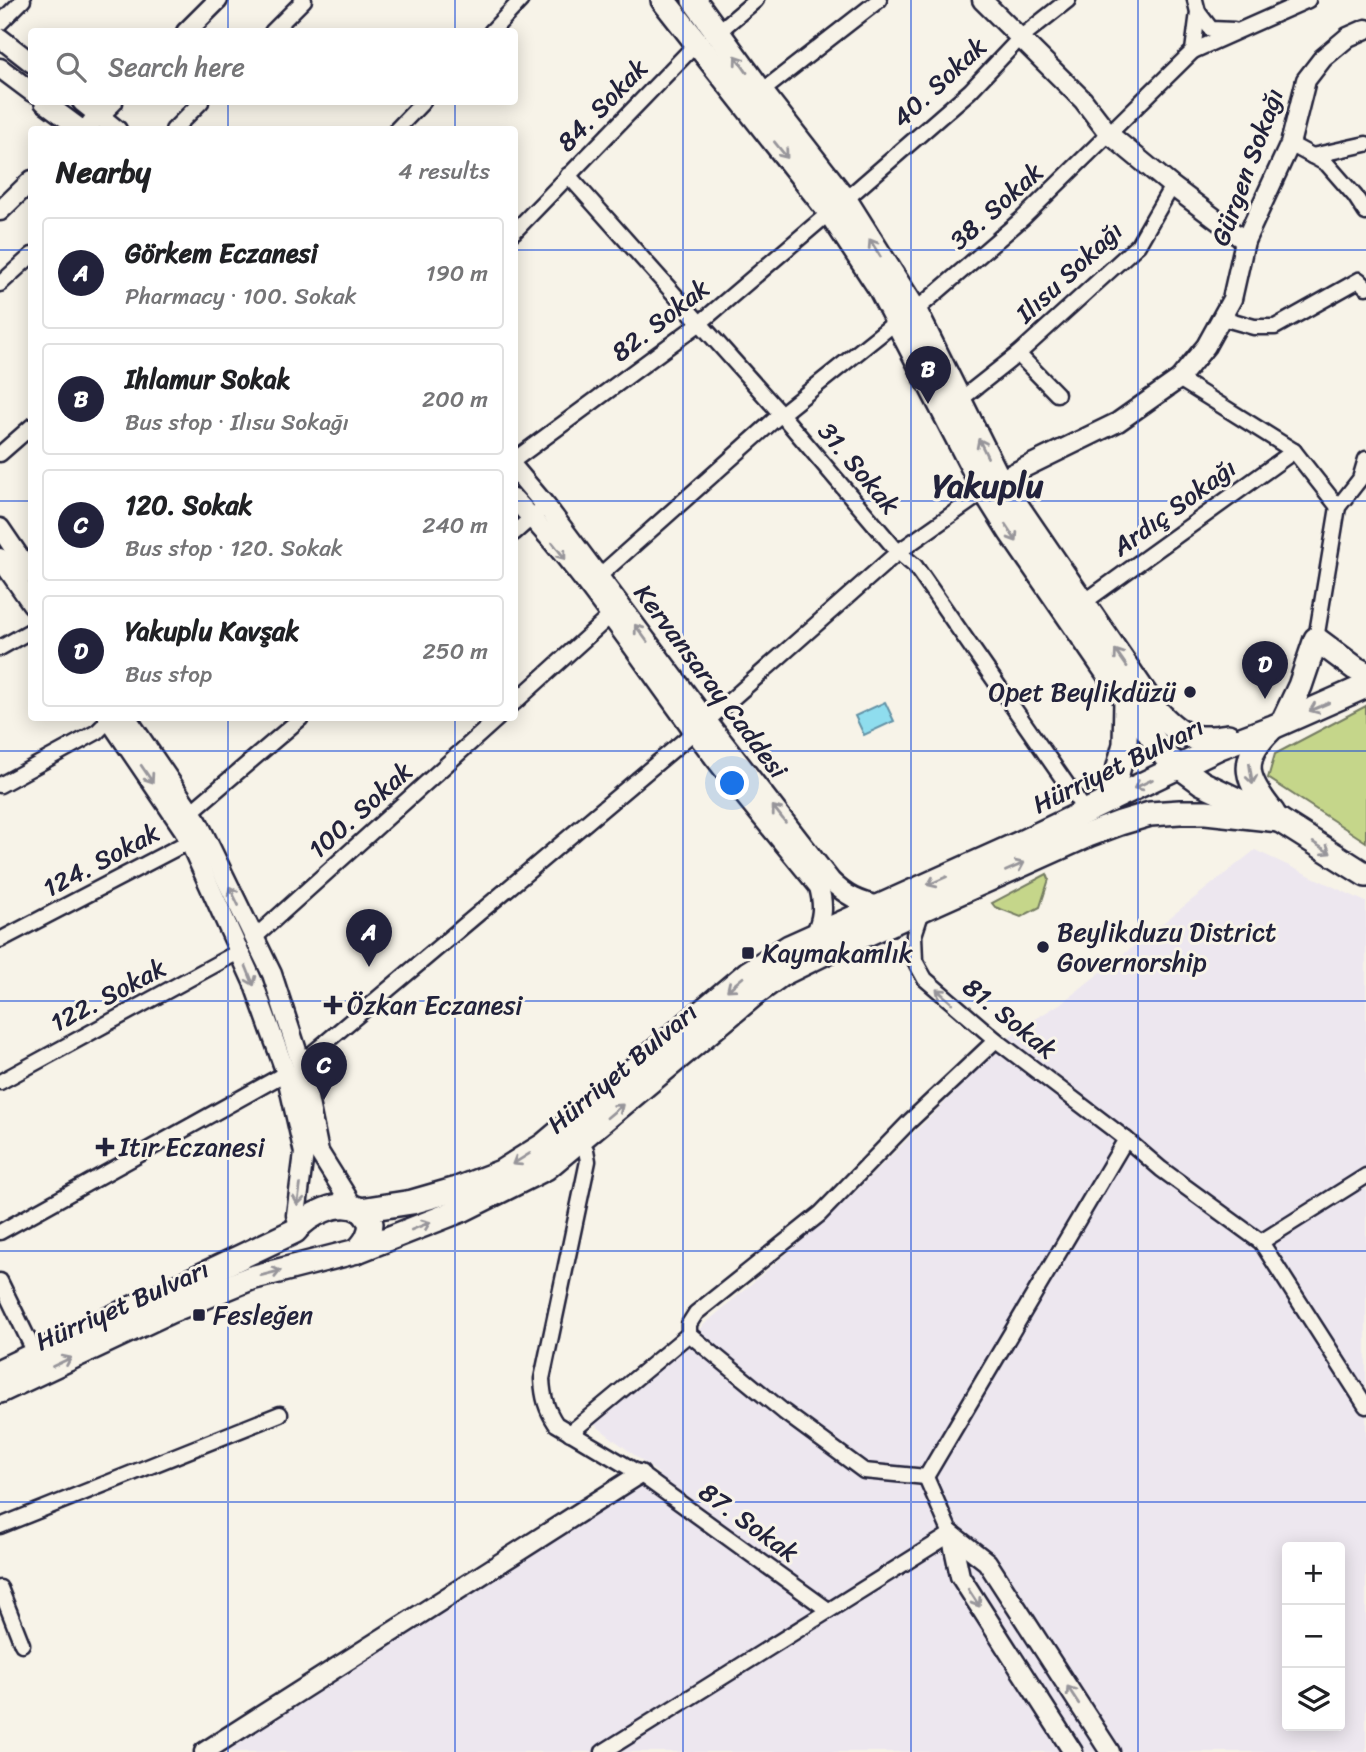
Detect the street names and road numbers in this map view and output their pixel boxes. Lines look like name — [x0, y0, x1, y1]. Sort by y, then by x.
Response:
street label: 40. Sokak — [880, 25, 998, 139]
street label: 84. Sokak — [545, 47, 659, 163]
street label: Gürgen Sokağı — [1197, 82, 1297, 252]
street label: 38. Sokak — [938, 150, 1054, 261]
street label: Ilısu Sokağı — [1003, 209, 1134, 335]
street label: 82. Sokak — [600, 266, 720, 374]
street label: 31. Sokak — [806, 411, 912, 525]
street label: Ardıç Sokağı — [1101, 446, 1246, 569]
street label: Kervansaray Caddesi — [622, 573, 801, 789]
street label: Hürriyet Bulvarı — [1024, 703, 1212, 827]
street label: 100. Sokak — [297, 750, 423, 870]
street label: 124. Sokak — [34, 810, 168, 910]
street label: 122. Sokak — [42, 945, 175, 1045]
street label: 81. Sokak — [952, 965, 1068, 1071]
street label: Hürriyet Bulvarı — [536, 990, 708, 1146]
street label: Hürriyet Bulvarı — [28, 1246, 216, 1364]
street label: 87. Sokak — [689, 1469, 809, 1575]

